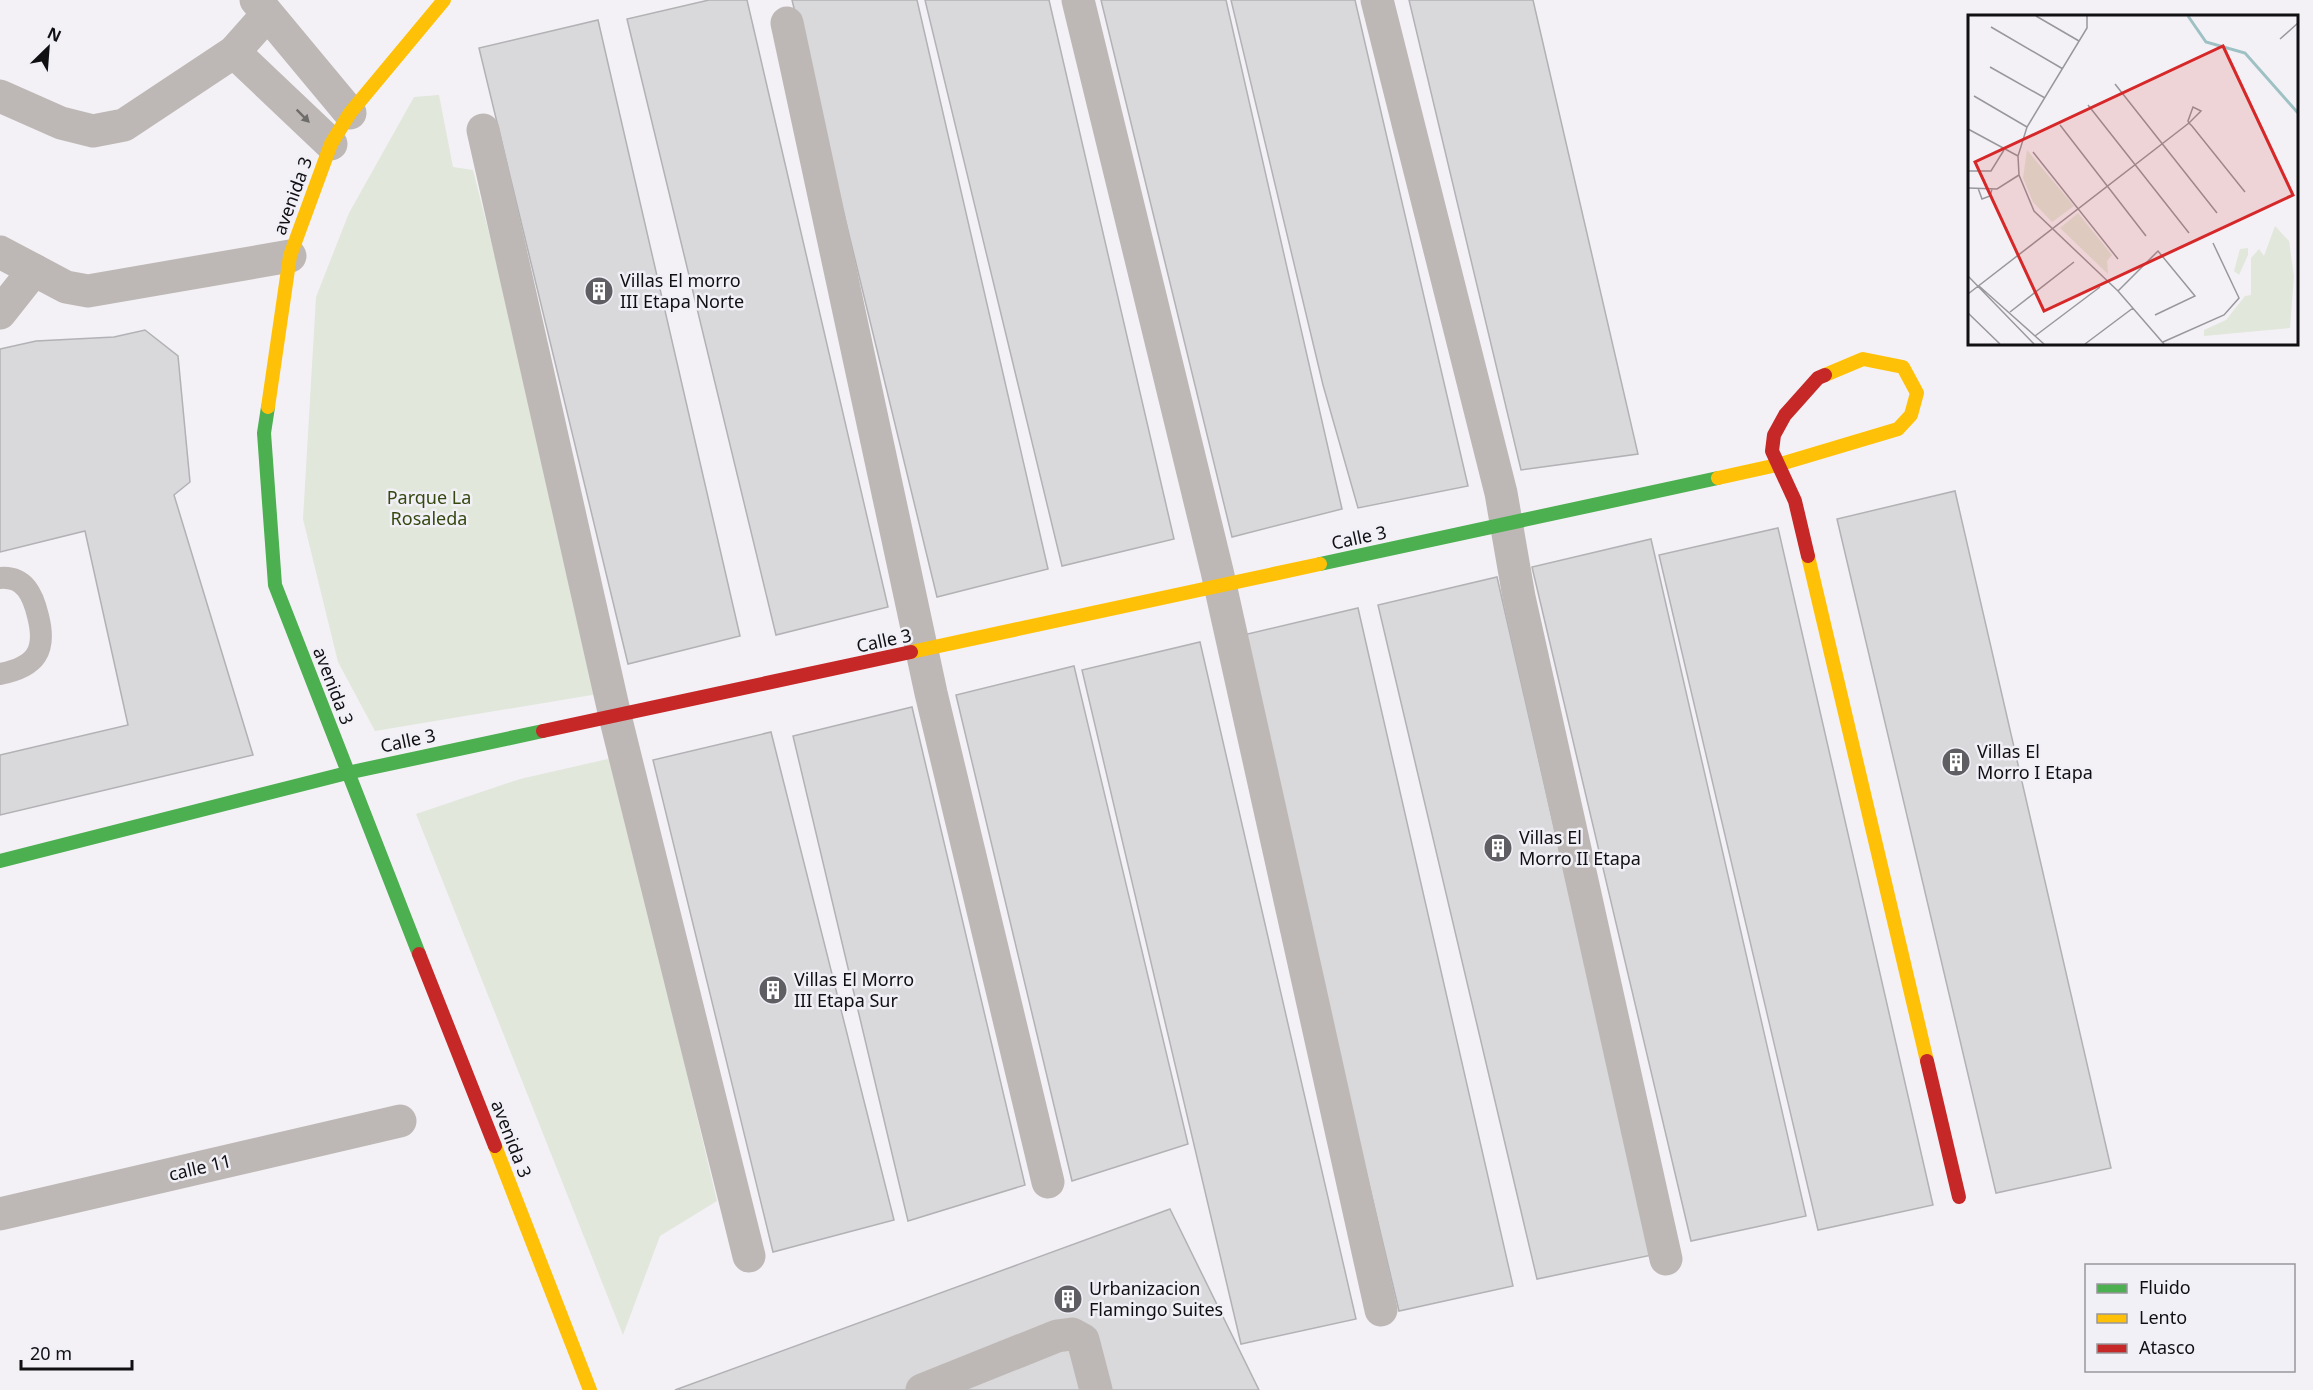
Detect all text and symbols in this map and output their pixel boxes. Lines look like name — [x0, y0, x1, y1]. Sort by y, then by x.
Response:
inset map — [1968, 15, 2298, 345]
north arrow — [18, 18, 78, 78]
text: N — [44, 22, 65, 47]
one-way arrow — [295, 109, 310, 123]
street label: avenida 3 — [267, 153, 317, 238]
place label: Villas El morro III Etapa Norte — [620, 268, 744, 313]
building icon: Villas El morro III Etapa Norte — [583, 275, 615, 307]
park label: Parque La Rosaleda — [387, 485, 471, 530]
street label: Calle 3 — [1329, 519, 1389, 555]
street label: Calle 3 — [854, 622, 914, 658]
street label: avenida 3 — [308, 643, 360, 728]
street label: Calle 3 — [378, 722, 438, 758]
place label: Villas El Morro I Etapa — [1977, 739, 2093, 784]
building icon: Villas El Morro I Etapa — [1940, 746, 1972, 778]
place label: Villas El Morro II Etapa — [1519, 825, 1641, 870]
building icon: Villas El Morro II Etapa — [1482, 832, 1514, 864]
place label: Villas El Morro III Etapa Sur — [794, 967, 914, 1012]
building icon: Villas El Morro III Etapa Sur — [757, 974, 789, 1006]
street label: avenida 3 — [486, 1096, 538, 1181]
street label: calle 11 — [166, 1148, 233, 1186]
legend — [2085, 1264, 2295, 1372]
text: Fluido — [2139, 1275, 2191, 1299]
place label: Urbanizacion Flamingo Suites — [1089, 1276, 1223, 1321]
building icon: Urbanizacion Flamingo Suites — [1052, 1283, 1084, 1315]
text: Lento — [2139, 1305, 2187, 1329]
scale bar — [21, 1333, 132, 1371]
text: Atasco — [2139, 1335, 2195, 1359]
text: 20 m — [30, 1341, 72, 1365]

